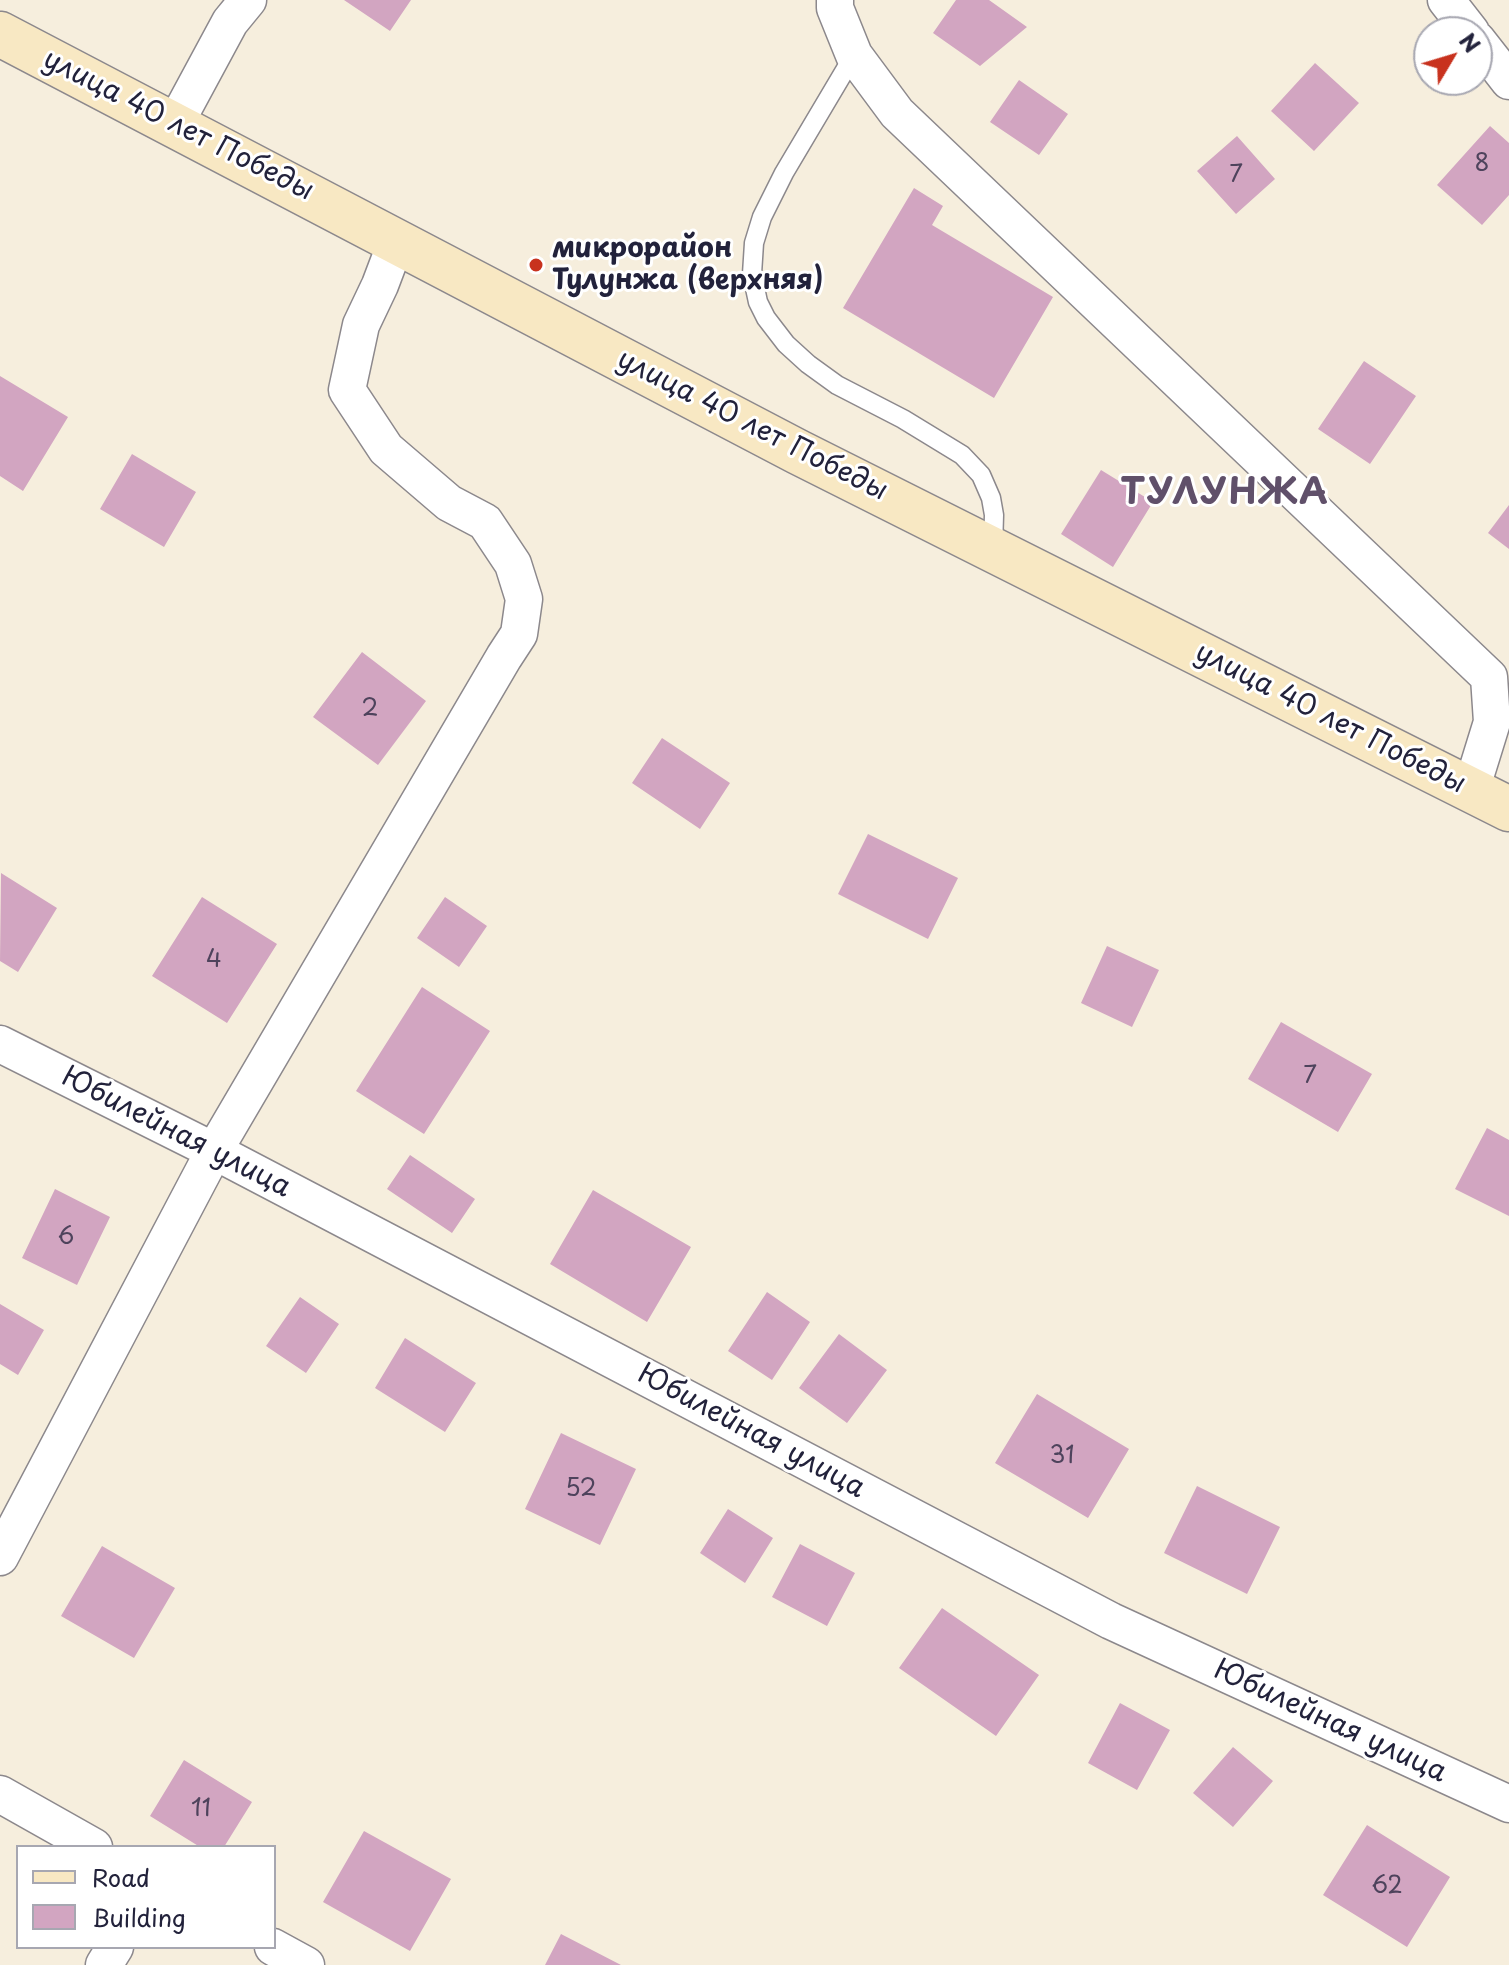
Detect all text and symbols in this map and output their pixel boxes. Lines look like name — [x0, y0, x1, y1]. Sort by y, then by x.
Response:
north arrow — [1413, 16, 1493, 96]
text: N — [1452, 25, 1489, 59]
street label: улица 40 лет Победы — [37, 43, 319, 209]
house number: 8 — [1475, 150, 1489, 178]
house number: 7 — [1229, 161, 1243, 189]
place label: микрорайон Тулунжа (верхняя) — [552, 232, 823, 298]
marker: микрорайон Тулунжа (верхняя) — [527, 256, 545, 274]
street label: улица 40 лет Победы — [611, 343, 893, 509]
district label: ТУЛУНЖА — [1120, 472, 1330, 516]
street label: улица 40 лет Победы — [1189, 636, 1471, 802]
house number: 2 — [362, 695, 378, 723]
house number: 4 — [206, 946, 222, 974]
street label: Юбилейная улица — [56, 1061, 296, 1205]
house number: 7 — [1303, 1062, 1317, 1090]
house number: 6 — [58, 1223, 74, 1251]
street label: Юбилейная улица — [632, 1358, 870, 1506]
house number: 31 — [1049, 1442, 1075, 1470]
house number: 52 — [565, 1475, 597, 1503]
street label: Юбилейная улица — [1209, 1653, 1451, 1791]
house number: 11 — [191, 1795, 211, 1823]
legend — [16, 1845, 276, 1949]
text: Road — [92, 1859, 150, 1895]
house number: 62 — [1371, 1872, 1403, 1900]
text: Building — [92, 1899, 186, 1935]

